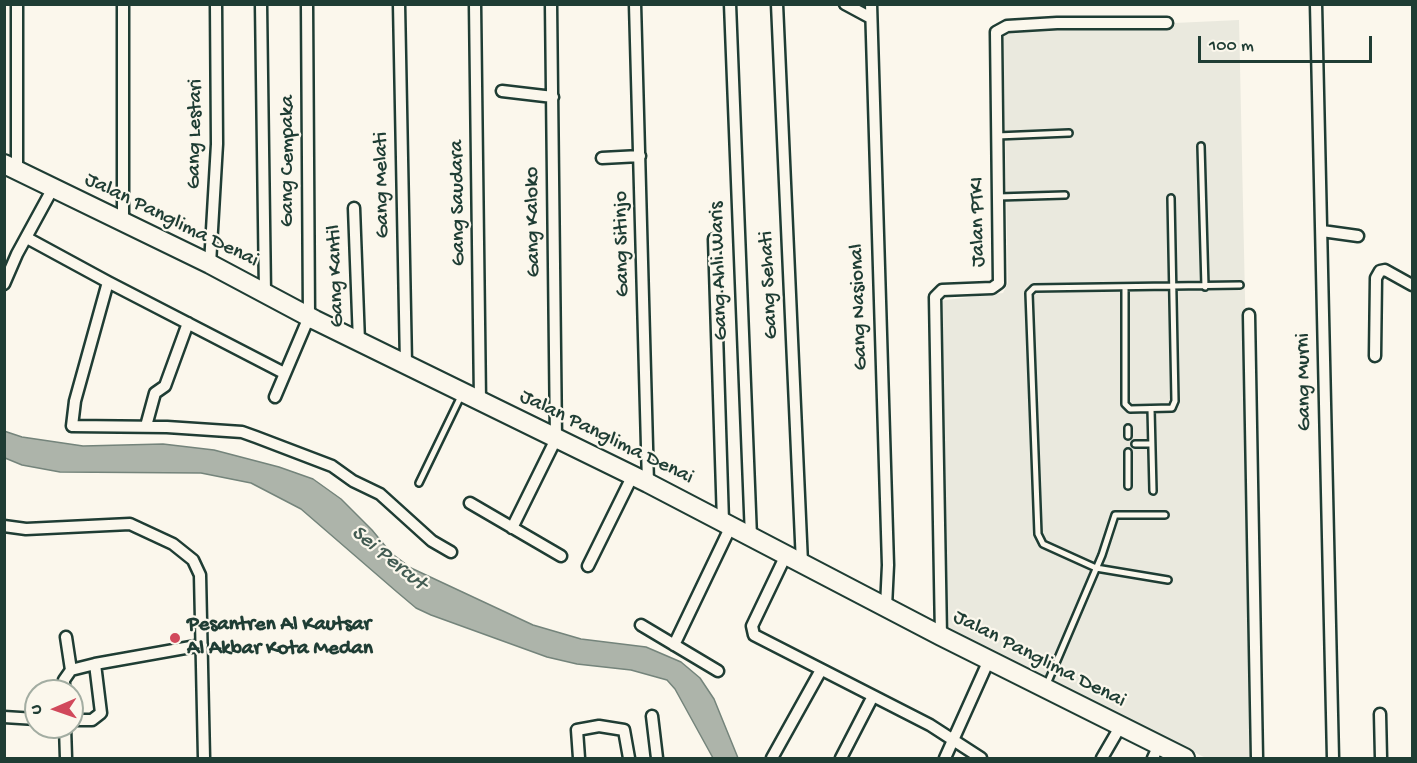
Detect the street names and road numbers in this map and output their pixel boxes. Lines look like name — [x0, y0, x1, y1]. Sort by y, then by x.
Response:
street label: Gang Lestari — [182, 79, 210, 189]
street label: Gang Cempaka — [276, 95, 302, 227]
street label: Gang Melati — [369, 131, 397, 239]
street label: Gang Saudara — [445, 140, 473, 266]
street label: Gang Kaloko — [520, 166, 548, 278]
street label: Jalan Panglima Denai — [80, 168, 262, 274]
street label: Jalan PTKI — [966, 177, 992, 267]
street label: Gang Sitinjo — [609, 191, 637, 297]
street label: Gang Ahli Waris — [705, 201, 735, 341]
street label: Gang Kantil — [323, 224, 351, 328]
street label: Gang Sehati — [755, 230, 785, 340]
street label: Gang Nasional — [845, 243, 875, 371]
street label: Gang Murni — [1292, 333, 1318, 431]
street label: Jalan Panglima Denai — [515, 385, 697, 491]
street label: Jalan Panglima Denai — [948, 606, 1130, 714]

